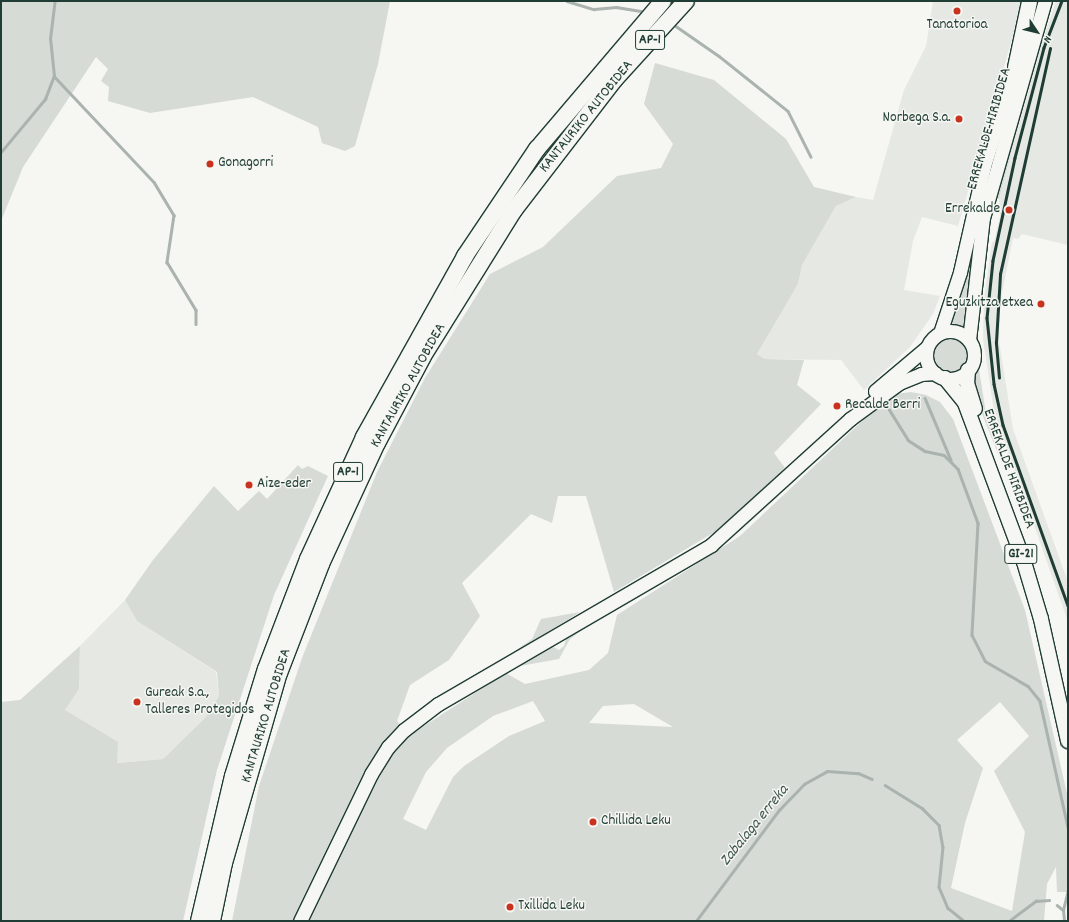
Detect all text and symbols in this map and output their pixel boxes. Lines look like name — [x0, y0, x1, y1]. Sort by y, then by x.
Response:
marker: Tanatorioa — [952, 6, 962, 16]
north arrow — [1017, 12, 1057, 52]
place label: Tanatorioa — [926, 17, 988, 35]
road number: AP-1 — [635, 28, 665, 52]
text: N — [1039, 32, 1055, 46]
street label: KANTAURIKO AUTOBIDEA — [536, 57, 638, 177]
street label: ERREKALDE HIRIBIDEA — [964, 66, 1016, 192]
place label: Norbega S.a. — [883, 110, 951, 128]
marker: Norbega S.a. — [954, 114, 964, 124]
place label: Gonagorri — [218, 155, 273, 173]
marker: Gonagorri — [205, 159, 215, 169]
place label: Errekalde — [945, 201, 1000, 219]
marker: Errekalde — [1003, 204, 1015, 216]
place label: Eguzkitza etxea — [946, 295, 1033, 313]
marker: Eguzkitza etxea — [1036, 299, 1046, 309]
street label: KANTAURIKO AUTOBIDEA — [367, 321, 451, 451]
place label: Recalde Berri — [845, 397, 920, 415]
marker: Recalde Berri — [832, 401, 842, 411]
street label: ERREKALDE HIRIBIDEA — [978, 407, 1038, 531]
road number: AP-1 — [333, 460, 363, 484]
place label: Aize-eder — [257, 476, 311, 494]
marker: Aize-eder — [244, 480, 254, 490]
road number: GI-21 — [1004, 542, 1038, 566]
street label: KANTAURIKO AUTOBIDEA — [238, 647, 296, 785]
place label: Gureak S.a., Talleres Protegidos — [145, 684, 254, 719]
marker: Gureak S.a., Talleres Protegidos — [132, 697, 142, 707]
water label: Zabalaga erreka — [717, 782, 793, 870]
place label: Chillida Leku — [601, 813, 671, 831]
marker: Chillida Leku — [588, 817, 598, 827]
place label: Txillida Leku — [518, 898, 585, 916]
marker: Txillida Leku — [505, 902, 515, 912]

